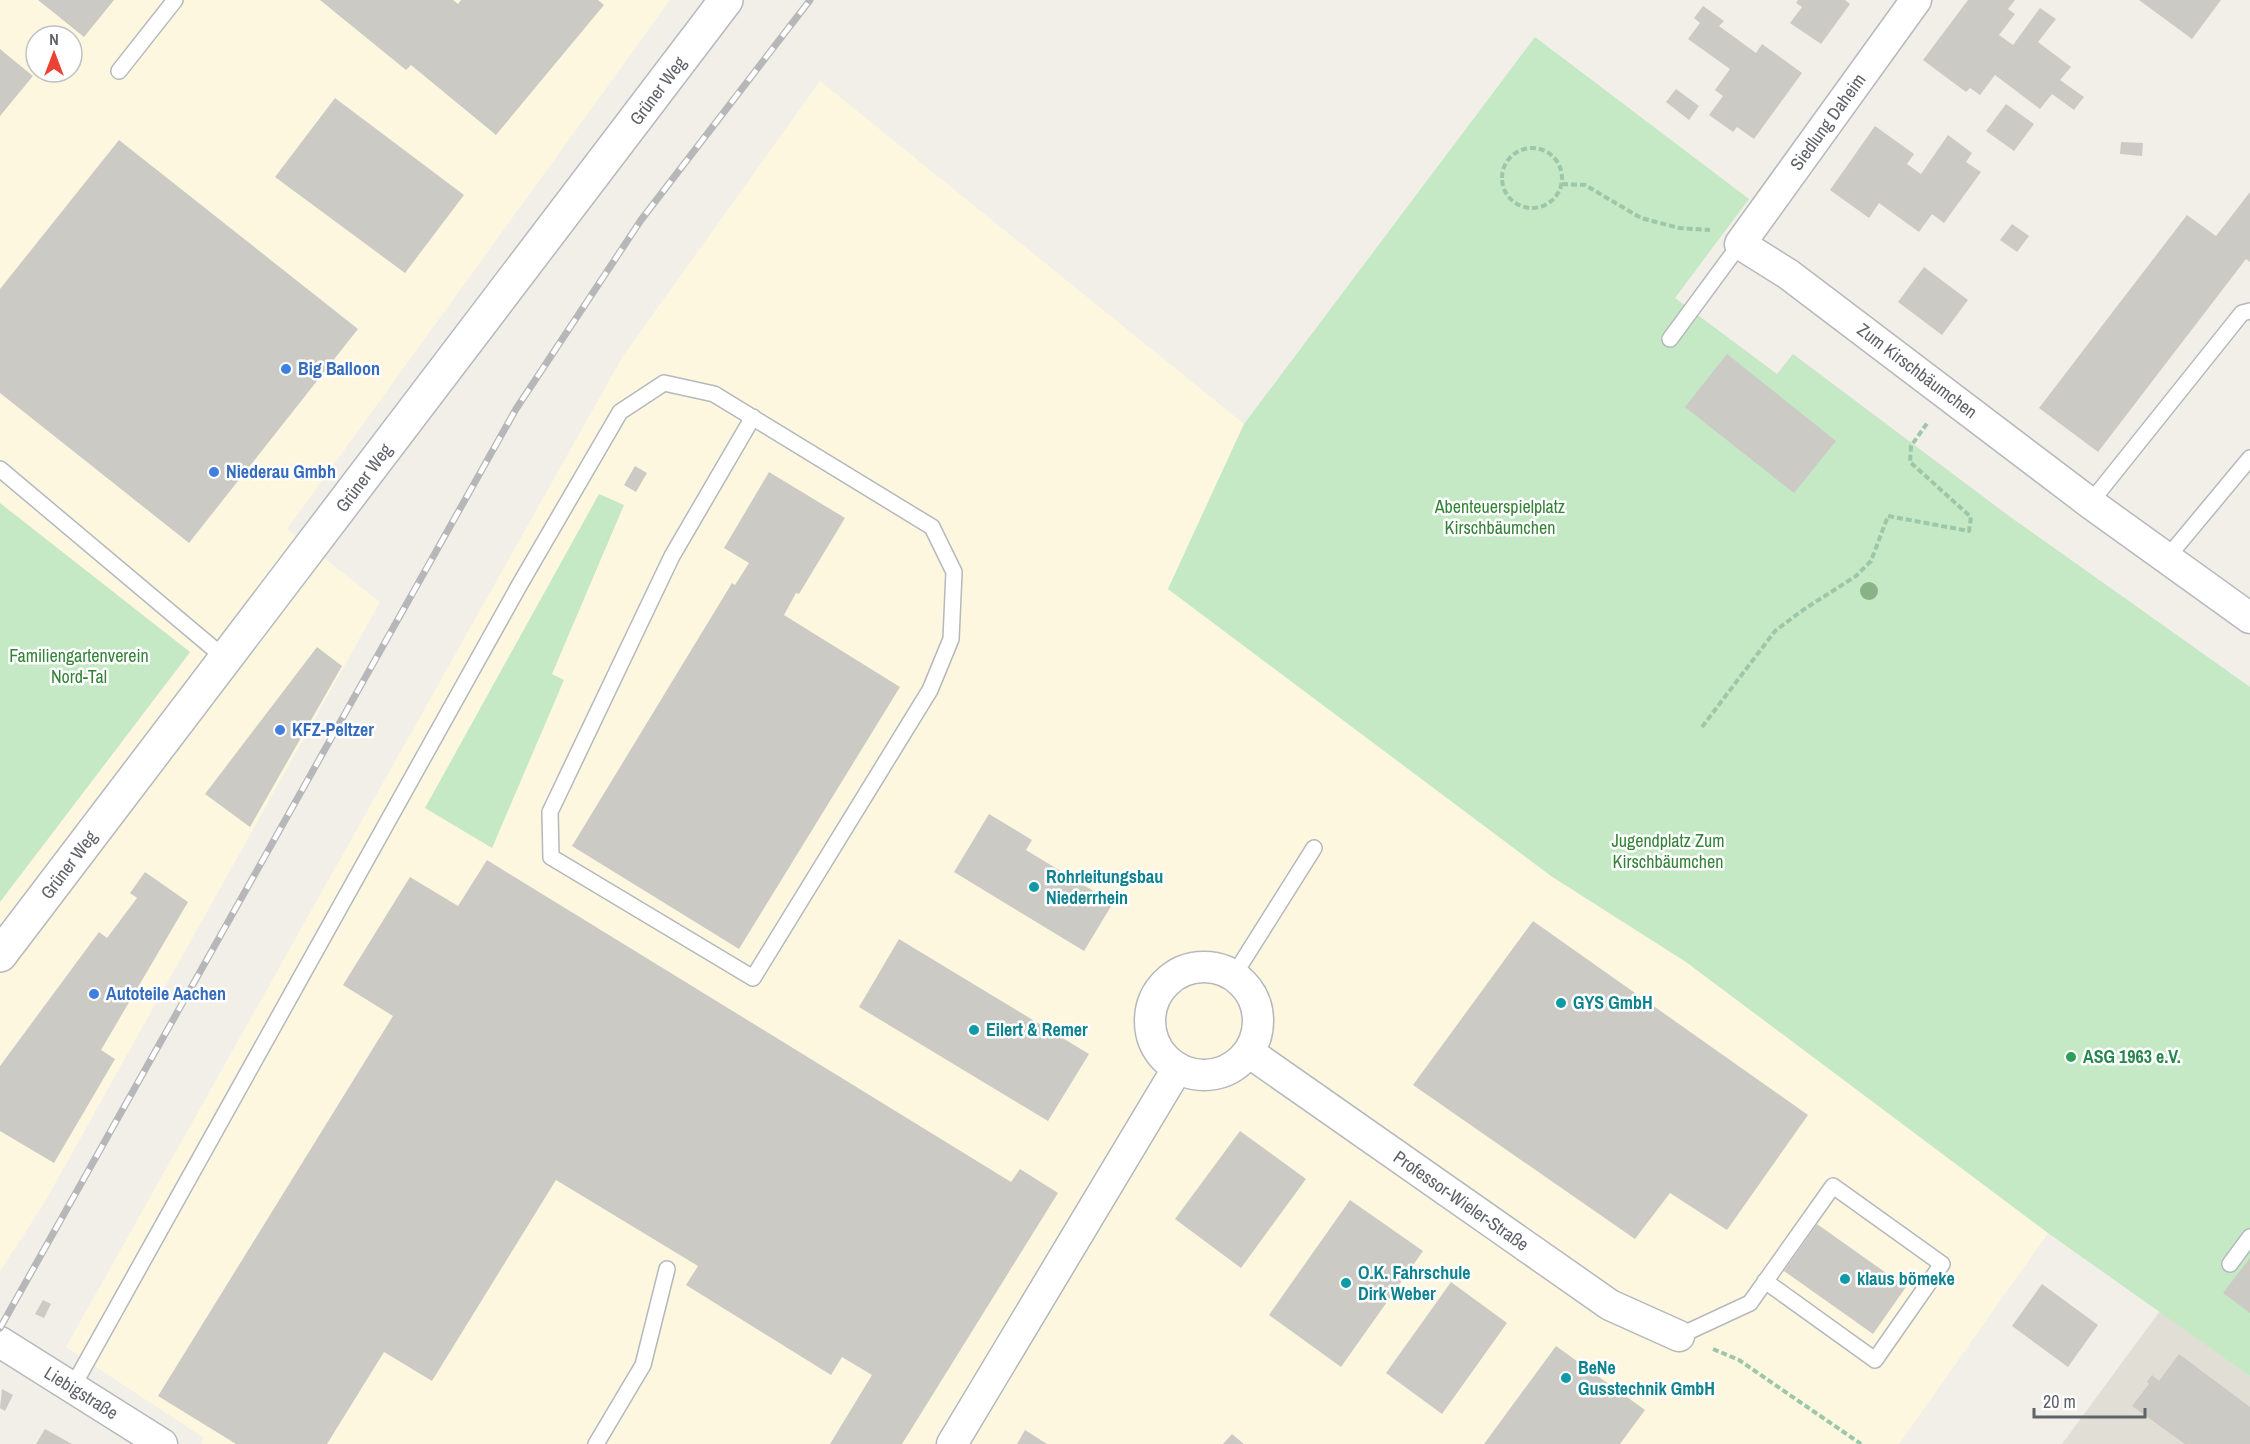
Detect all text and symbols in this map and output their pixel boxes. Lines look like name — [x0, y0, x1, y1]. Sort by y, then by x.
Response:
north arrow — [24, 24, 84, 84]
text: N — [49, 28, 59, 50]
street label: Grüner Weg — [624, 51, 692, 130]
street label: Siedlung Daheim — [1784, 68, 1871, 175]
street label: Zum Kirschbäumchen — [1852, 317, 1982, 424]
place label: Big Balloon — [298, 356, 380, 381]
marker: Big Balloon — [279, 362, 293, 376]
street label: Grüner Weg — [330, 438, 398, 517]
place label: Niederau Gmbh — [226, 459, 336, 484]
marker: Niederau Gmbh — [207, 465, 221, 479]
park label: Abenteuerspielplatz Kirschbäumchen — [1434, 494, 1565, 540]
park label: Familiengartenverein Nord-Tal — [9, 643, 149, 689]
place label: KFZ-Peltzer — [292, 717, 374, 742]
marker: KFZ-Peltzer — [273, 723, 287, 737]
street label: Grüner Weg — [35, 825, 103, 904]
park label: Jugendplatz Zum Kirschbäumchen — [1611, 828, 1725, 874]
place label: Rohrleitungsbau Niederrhein — [1046, 864, 1163, 910]
marker: Rohrleitungsbau Niederrhein — [1027, 880, 1041, 894]
place label: Autoteile Aachen — [106, 981, 226, 1006]
marker: Autoteile Aachen — [87, 987, 101, 1001]
place label: GYS GmbH — [1573, 990, 1653, 1015]
marker: GYS GmbH — [1554, 996, 1568, 1010]
place label: Eilert & Remer — [986, 1017, 1088, 1042]
marker: Eilert & Remer — [967, 1023, 981, 1037]
place label: ASG 1963 e.V. — [2083, 1044, 2181, 1069]
marker: ASG 1963 e.V. — [2064, 1050, 2078, 1064]
street label: Professor-Wieler-Straße — [1389, 1144, 1534, 1257]
place label: O.K. Fahrschule Dirk Weber — [1358, 1260, 1470, 1306]
place label: klaus bömeke — [1857, 1266, 1955, 1291]
marker: klaus bömeke — [1838, 1272, 1852, 1286]
marker: O.K. Fahrschule Dirk Weber — [1339, 1276, 1353, 1290]
place label: BeNe Gusstechnik GmbH — [1578, 1355, 1715, 1401]
street label: Liebigstraße — [39, 1360, 123, 1425]
marker: BeNe Gusstechnik GmbH — [1559, 1371, 1573, 1385]
scale bar — [2034, 1381, 2145, 1419]
text: 20 m — [2043, 1389, 2076, 1414]

